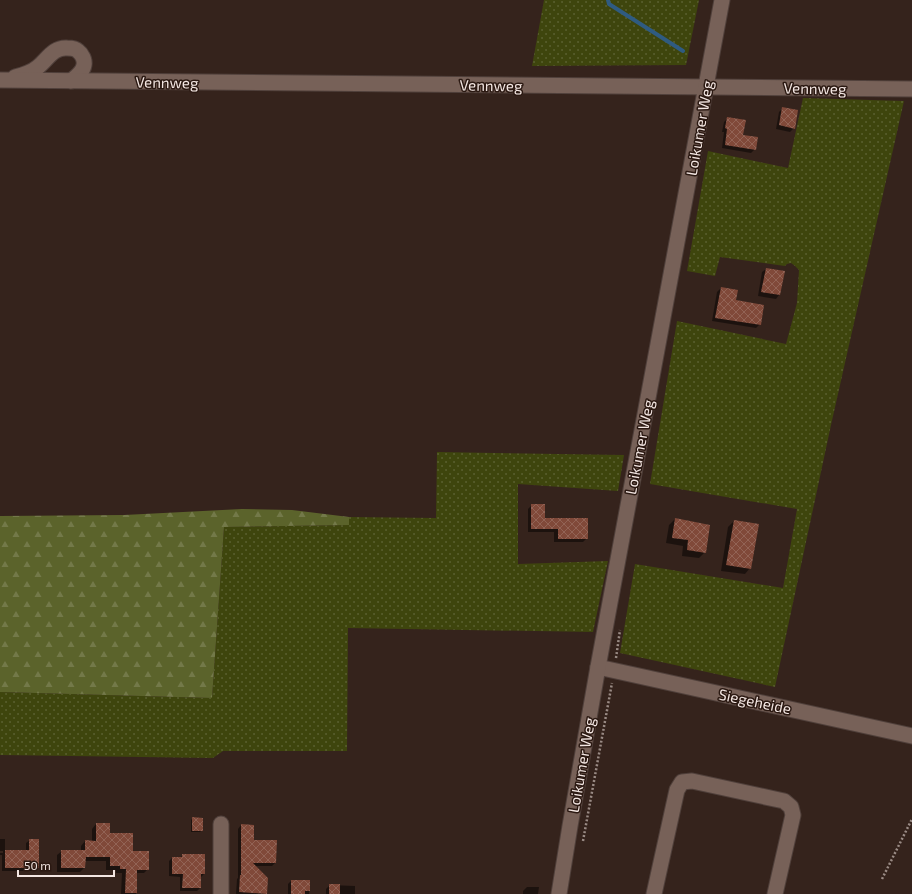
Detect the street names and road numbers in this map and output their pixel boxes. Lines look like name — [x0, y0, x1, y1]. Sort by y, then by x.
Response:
street label: Vennweg — [135, 72, 199, 92]
street label: Vennweg — [459, 75, 523, 95]
street label: Loikumer Weg — [682, 78, 716, 177]
street label: Vennweg — [783, 78, 847, 98]
street label: Loikumer Weg — [621, 397, 657, 496]
street label: Siegeheide — [717, 685, 793, 717]
street label: Loikumer Weg — [564, 715, 598, 814]

